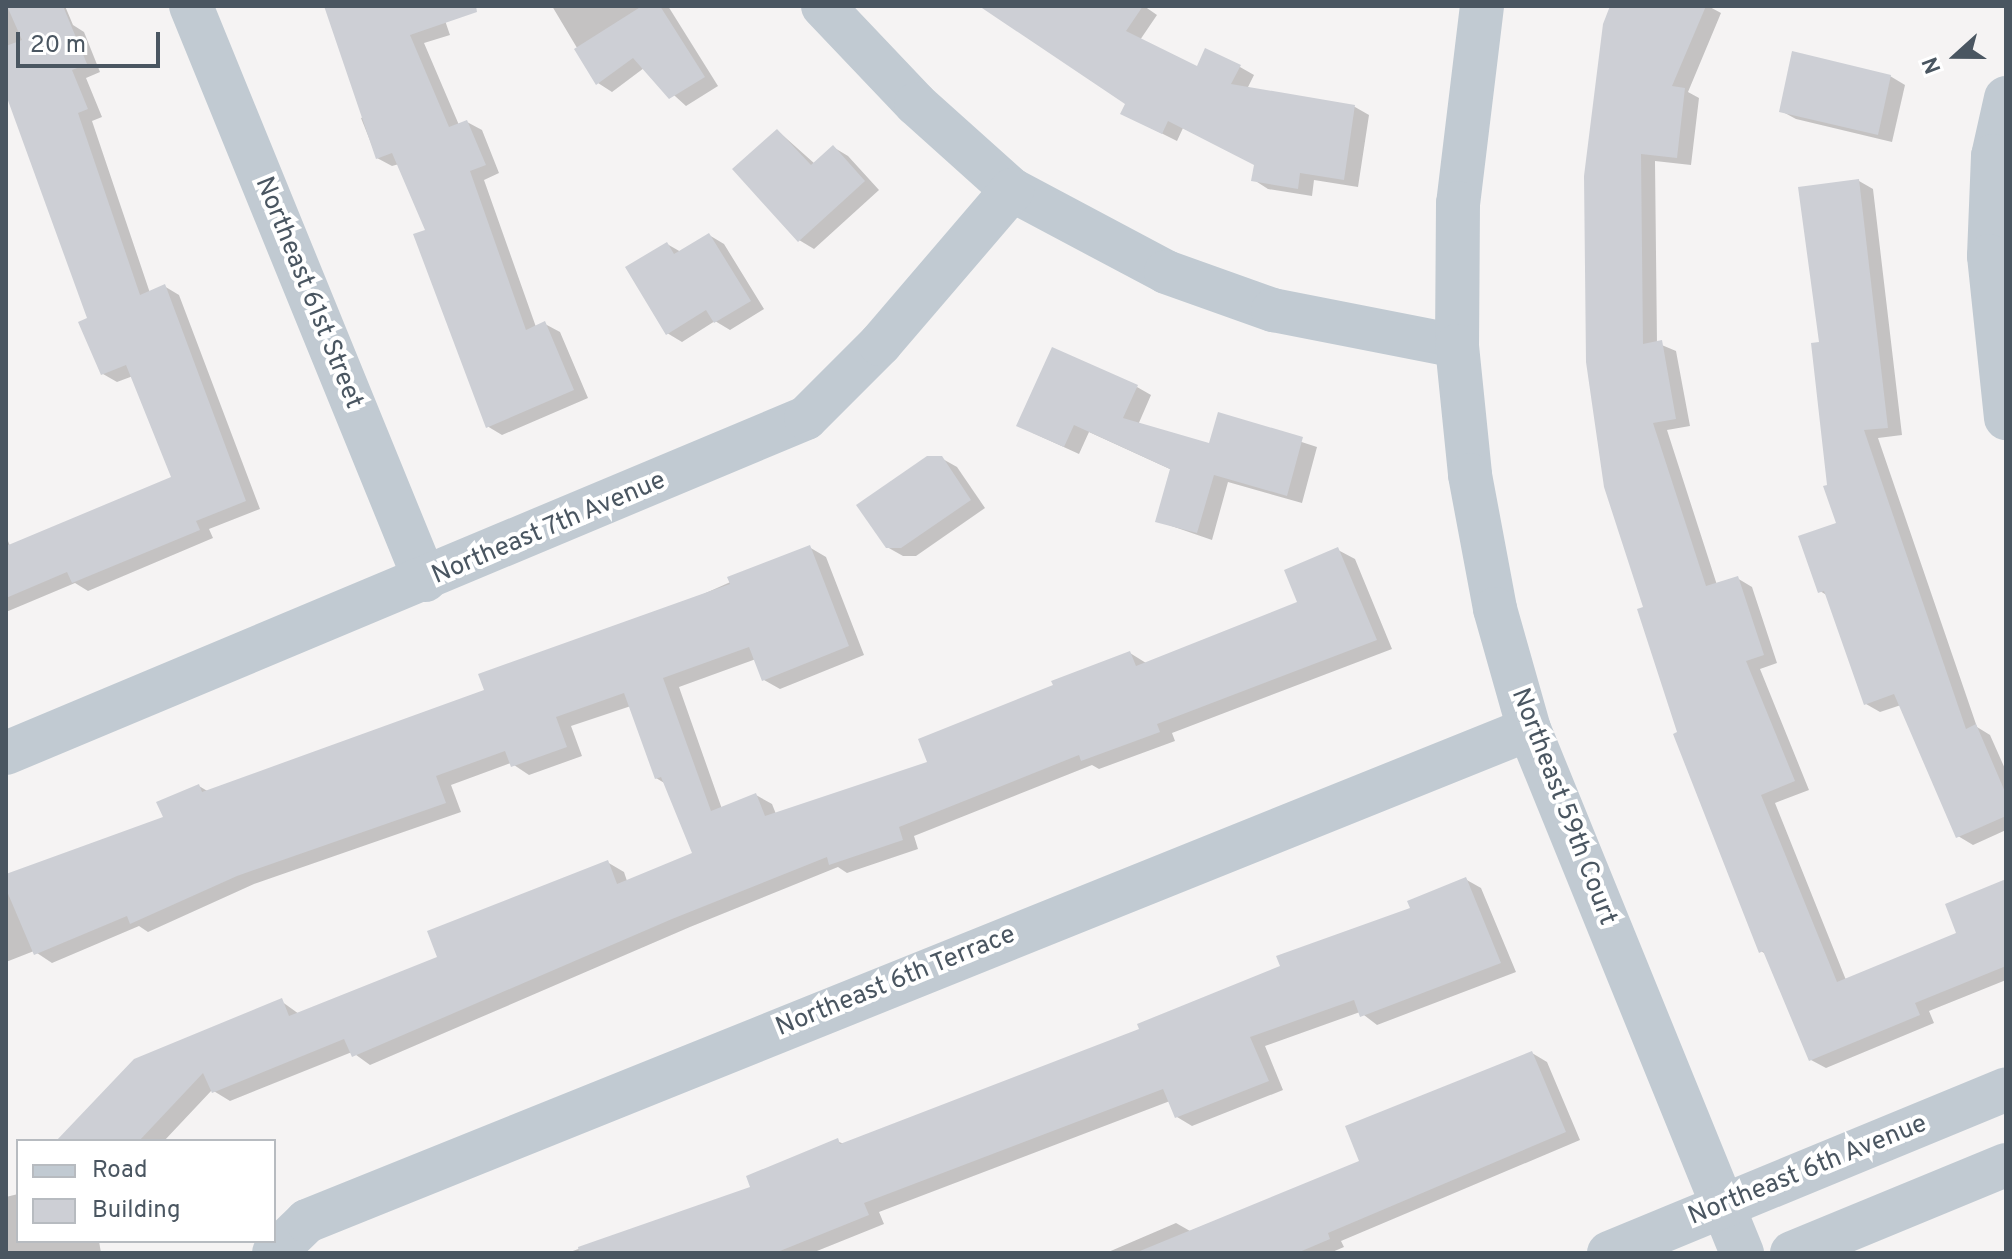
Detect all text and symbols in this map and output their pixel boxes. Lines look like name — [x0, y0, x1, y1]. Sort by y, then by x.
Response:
scale bar — [20, 16, 164, 66]
north arrow — [1916, 16, 1996, 96]
text: 20 m — [30, 31, 86, 61]
text: N — [1918, 53, 1949, 77]
street label: Northeast 61st Street — [247, 173, 369, 413]
street label: Northeast 7th Avenue — [427, 465, 671, 593]
street label: Northeast 59th Court — [1503, 684, 1623, 930]
street label: Northeast 6th Terrace — [771, 919, 1021, 1045]
street label: Northeast 6th Avenue — [1684, 1109, 1932, 1233]
legend — [16, 1139, 276, 1243]
text: Road — [92, 1156, 148, 1186]
text: Building — [92, 1196, 181, 1226]

